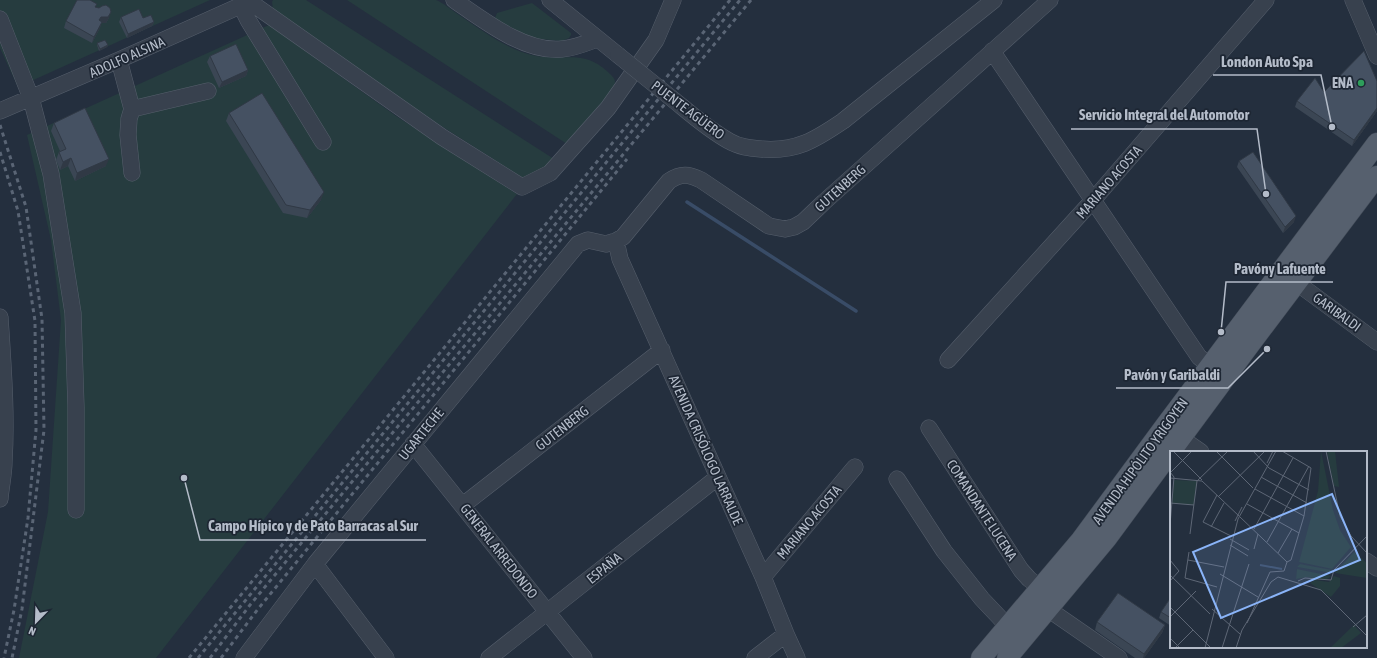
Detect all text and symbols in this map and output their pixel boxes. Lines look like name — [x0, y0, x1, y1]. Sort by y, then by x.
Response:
street label: ADOLFO ALSINA — [87, 33, 167, 81]
callout: London Auto Spa — [1213, 48, 1321, 75]
text: London Auto Spa — [1221, 53, 1313, 70]
place label: ENA — [1332, 75, 1353, 91]
street label: PUENTE AGÜERO — [648, 77, 728, 143]
marker: ENA — [1356, 78, 1366, 88]
callout: Servicio Integral del Automotor — [1071, 102, 1257, 129]
text: Servicio Integral del Automotor — [1079, 106, 1250, 123]
street label: MARIANO ACOSTA — [1073, 142, 1145, 222]
street label: GUTENBERG — [811, 161, 869, 215]
callout: Pavóny Lafuente — [1226, 255, 1333, 282]
text: Pavóny Lafuente — [1234, 260, 1326, 277]
street label: GARIBALDI — [1310, 289, 1364, 335]
callout: Pavón y Garibaldi — [1116, 361, 1228, 388]
text: Pavón y Garibaldi — [1124, 366, 1220, 383]
street label: AVENIDA CRISÓLOGO LARRALDE — [666, 373, 746, 527]
street label: AVENIDA HIPÓLITO YRIGOYEN — [1089, 395, 1191, 527]
street label: GUTENBERG — [532, 402, 592, 454]
street label: UGARTECHE — [395, 405, 447, 463]
inset map — [1170, 451, 1367, 648]
street label: COMANDANTE LUCENA — [943, 457, 1021, 563]
street label: MARIANO ACOSTA — [773, 482, 845, 562]
street label: GENERAL ARREDONDO — [457, 500, 541, 602]
callout: Campo Hípico y de Pato Barracas al Sur — [200, 513, 426, 540]
text: Campo Hípico y de Pato Barracas al Sur — [208, 517, 419, 534]
street label: ESPAÑA — [583, 549, 625, 587]
north arrow — [16, 602, 56, 642]
text: N — [27, 624, 37, 638]

